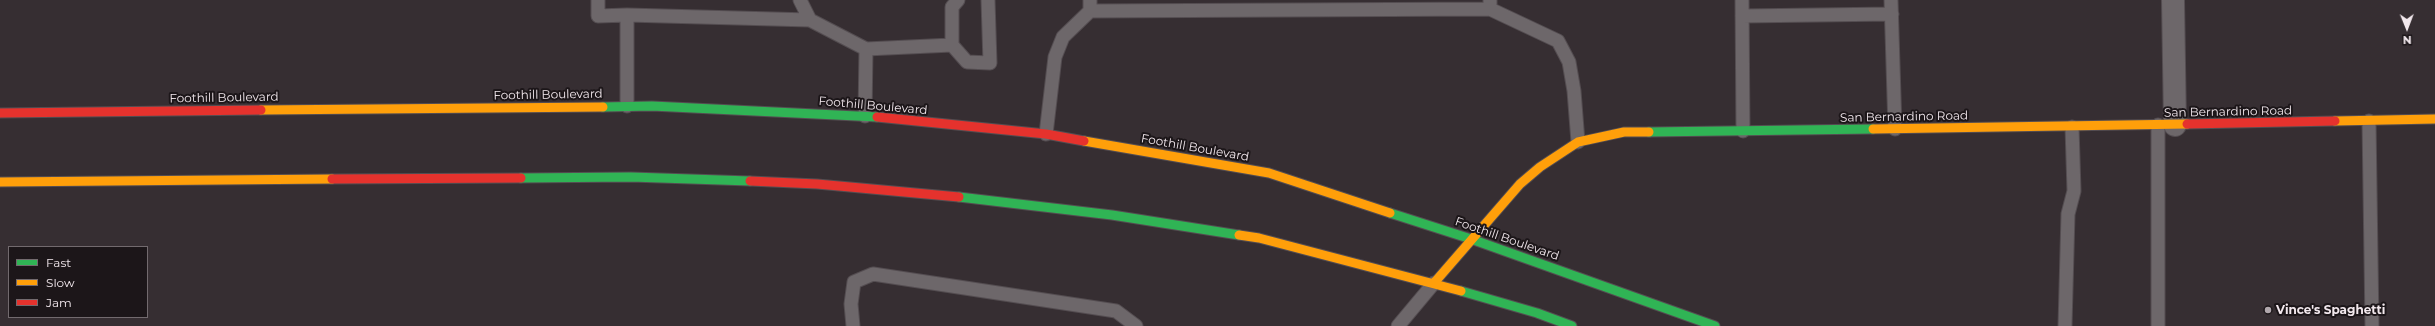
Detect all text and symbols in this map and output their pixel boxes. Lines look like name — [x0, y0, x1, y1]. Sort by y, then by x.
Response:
north arrow — [2387, 8, 2427, 48]
text: N — [2403, 33, 2412, 47]
street label: Foothill Boulevard — [493, 87, 603, 103]
street label: Foothill Boulevard — [169, 90, 279, 106]
street label: Foothill Boulevard — [818, 94, 928, 118]
street label: San Bernardino Road — [2164, 104, 2292, 120]
street label: San Bernardino Road — [1840, 109, 1968, 125]
street label: Foothill Boulevard — [1140, 131, 1250, 165]
street label: Foothill Boulevard — [1453, 214, 1561, 264]
legend — [8, 246, 148, 318]
text: Fast — [46, 255, 71, 270]
text: Slow — [46, 275, 75, 290]
text: Jam — [46, 295, 72, 310]
place label: Vince's Spaghetti — [2276, 303, 2385, 317]
marker: Vince's Spaghetti — [2263, 305, 2273, 315]

